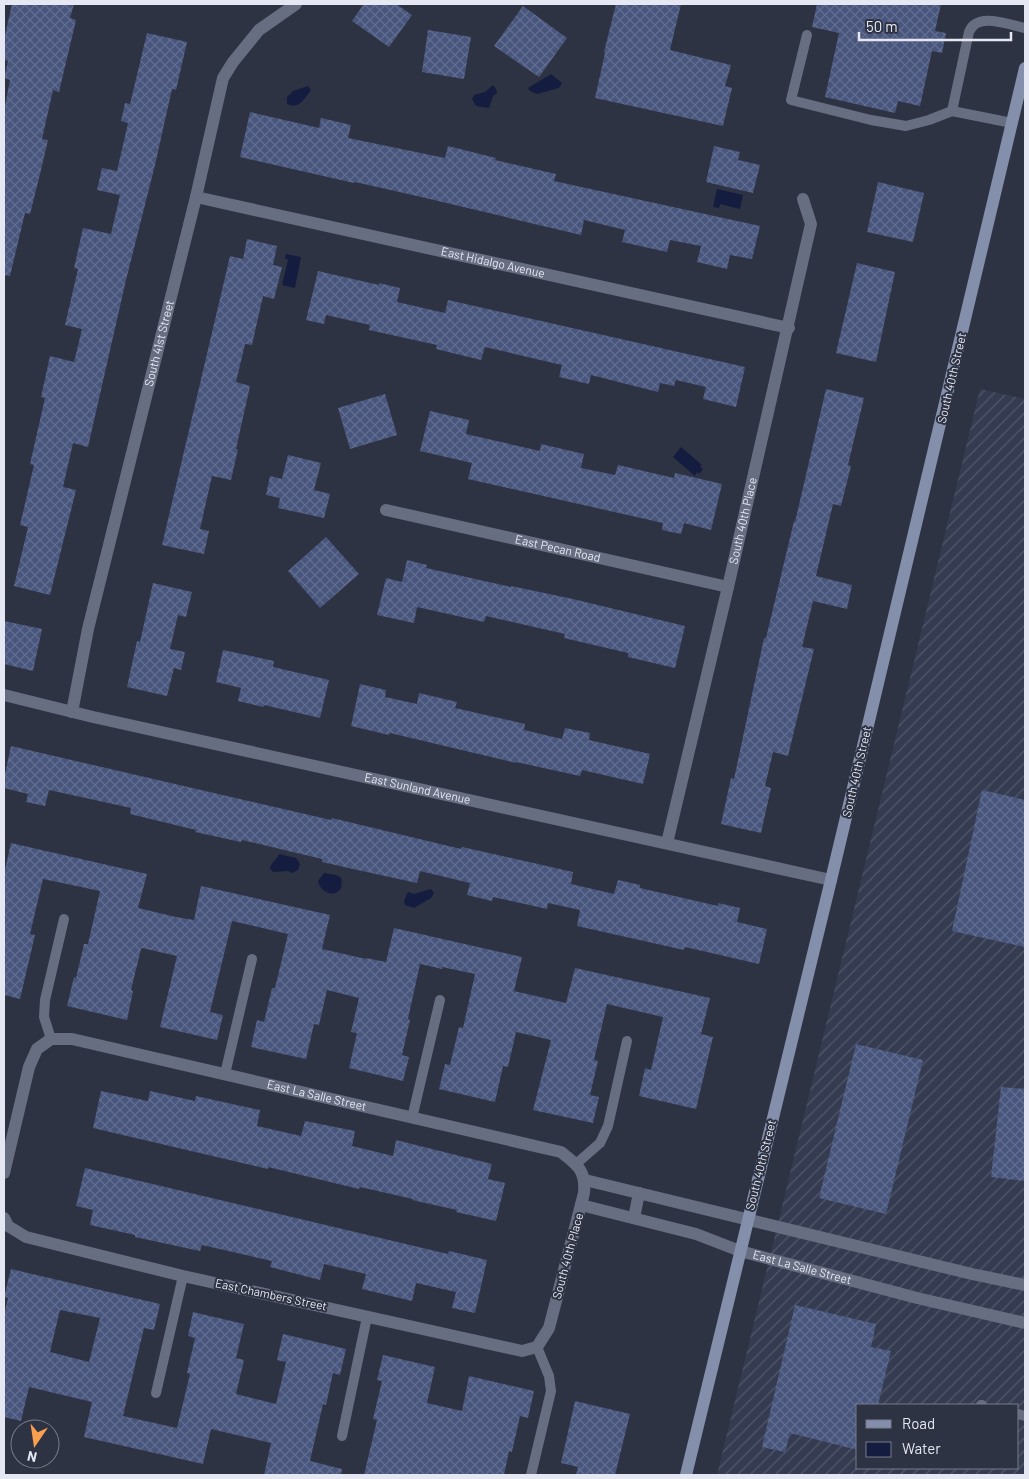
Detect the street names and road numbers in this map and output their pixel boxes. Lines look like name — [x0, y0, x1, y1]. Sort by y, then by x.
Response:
street label: East Hidalgo Avenue — [440, 243, 546, 280]
street label: South 41st Street — [141, 299, 176, 388]
street label: South 40th Street — [934, 331, 968, 424]
street label: South 40th Place — [725, 476, 759, 565]
street label: East Pecan Road — [514, 531, 602, 564]
street label: South 40th Street — [839, 725, 873, 818]
street label: East Sunland Avenue — [363, 769, 472, 806]
street label: East La Salle Street — [266, 1076, 368, 1113]
street label: South 40th Street — [742, 1118, 778, 1211]
street label: South 40th Place — [549, 1211, 585, 1300]
street label: East La Salle Street — [751, 1247, 853, 1286]
street label: East Chambers Street — [214, 1275, 328, 1313]

